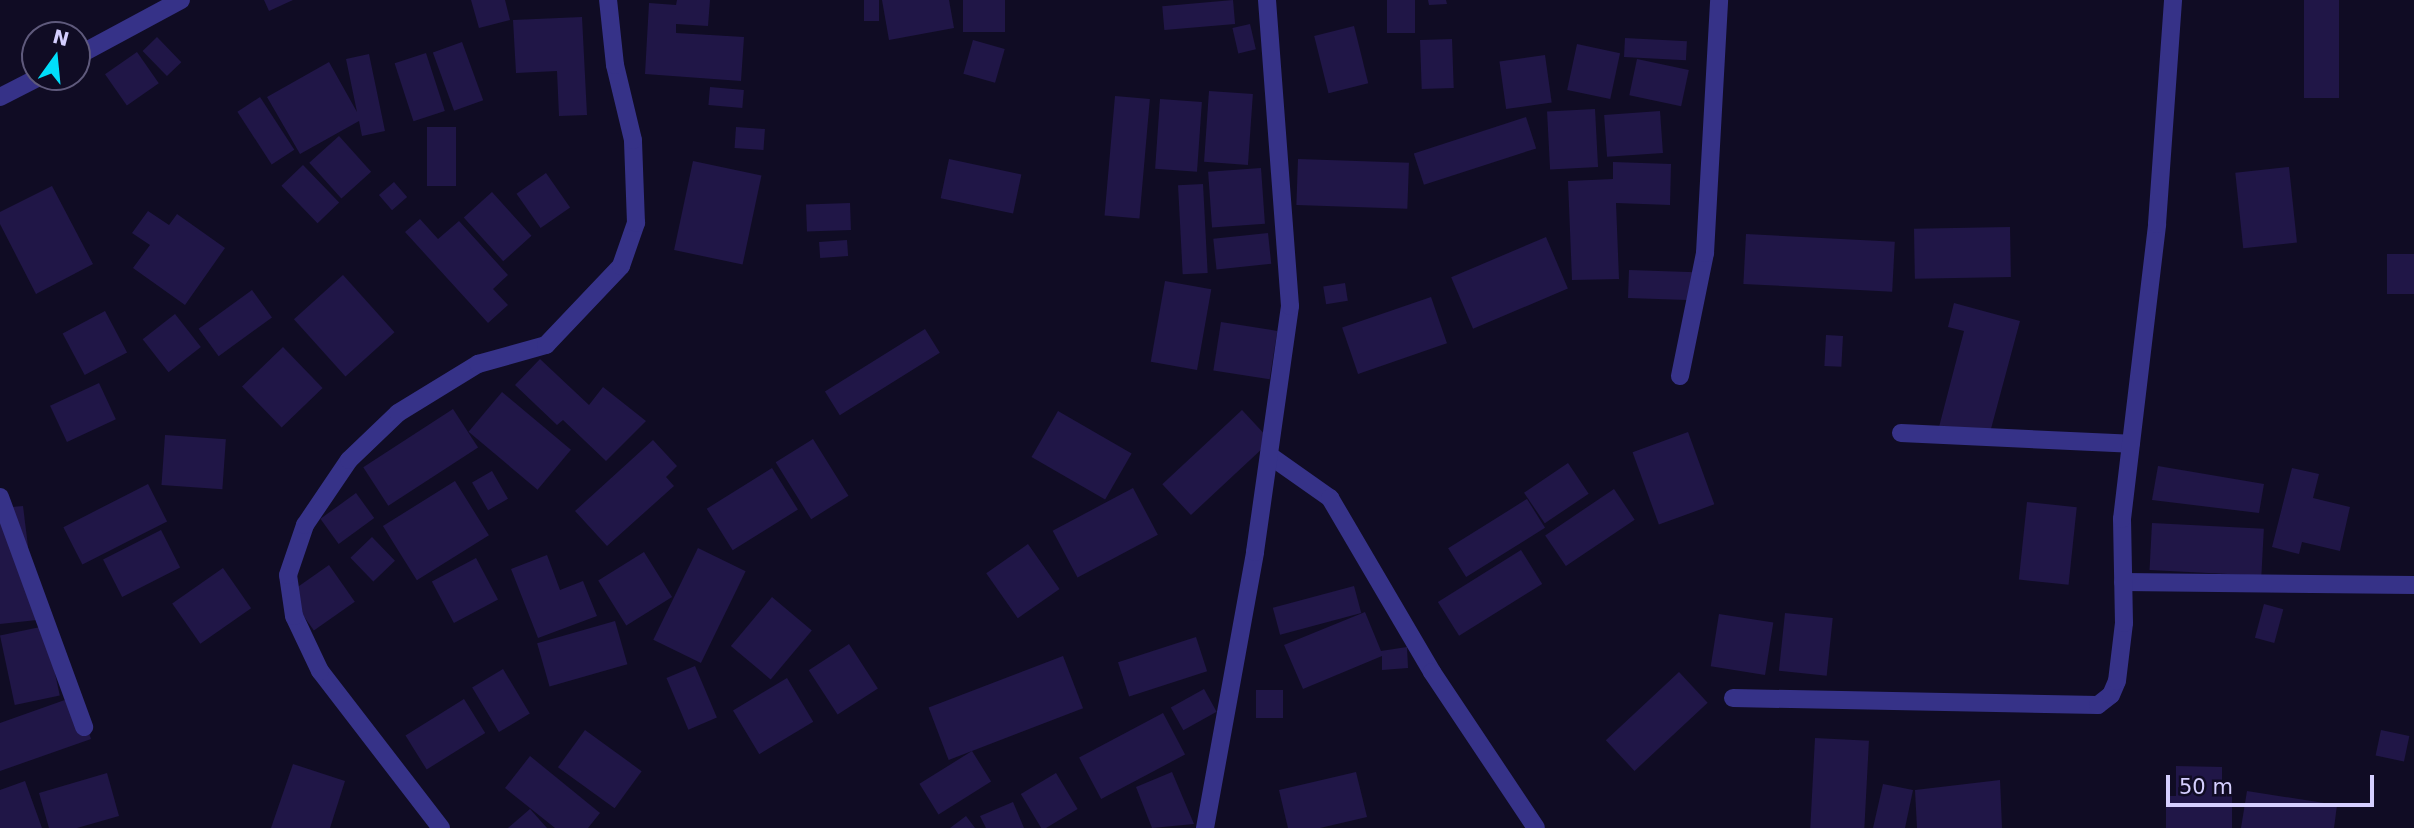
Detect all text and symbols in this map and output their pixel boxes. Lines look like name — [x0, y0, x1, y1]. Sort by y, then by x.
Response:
north arrow — [21, 21, 91, 91]
text: N — [50, 25, 71, 50]
scale bar — [2169, 762, 2377, 806]
text: 50 m — [2179, 775, 2233, 799]

